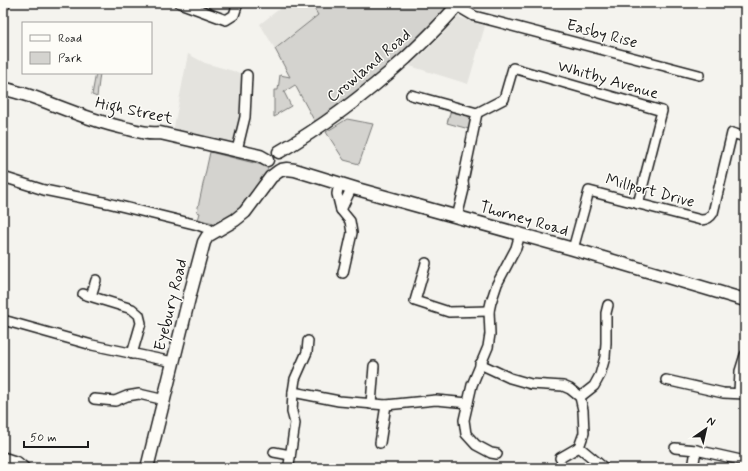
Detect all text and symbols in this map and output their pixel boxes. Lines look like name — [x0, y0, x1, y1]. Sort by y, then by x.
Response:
street label: Easby Rise — [564, 14, 640, 54]
legend — [22, 22, 152, 74]
street label: Crowland Road — [323, 25, 415, 107]
text: Road — [58, 31, 82, 47]
text: Park — [58, 51, 82, 67]
street label: Whitby Avenue — [555, 56, 661, 104]
street label: High Street — [93, 93, 175, 131]
street label: Millport Drive — [603, 169, 697, 213]
street label: Thorney Road — [477, 196, 571, 242]
street label: Eyebury Road — [149, 257, 193, 353]
north arrow — [686, 409, 726, 449]
text: N — [704, 414, 718, 429]
scale bar — [24, 423, 88, 449]
text: 50 m — [30, 430, 57, 446]

